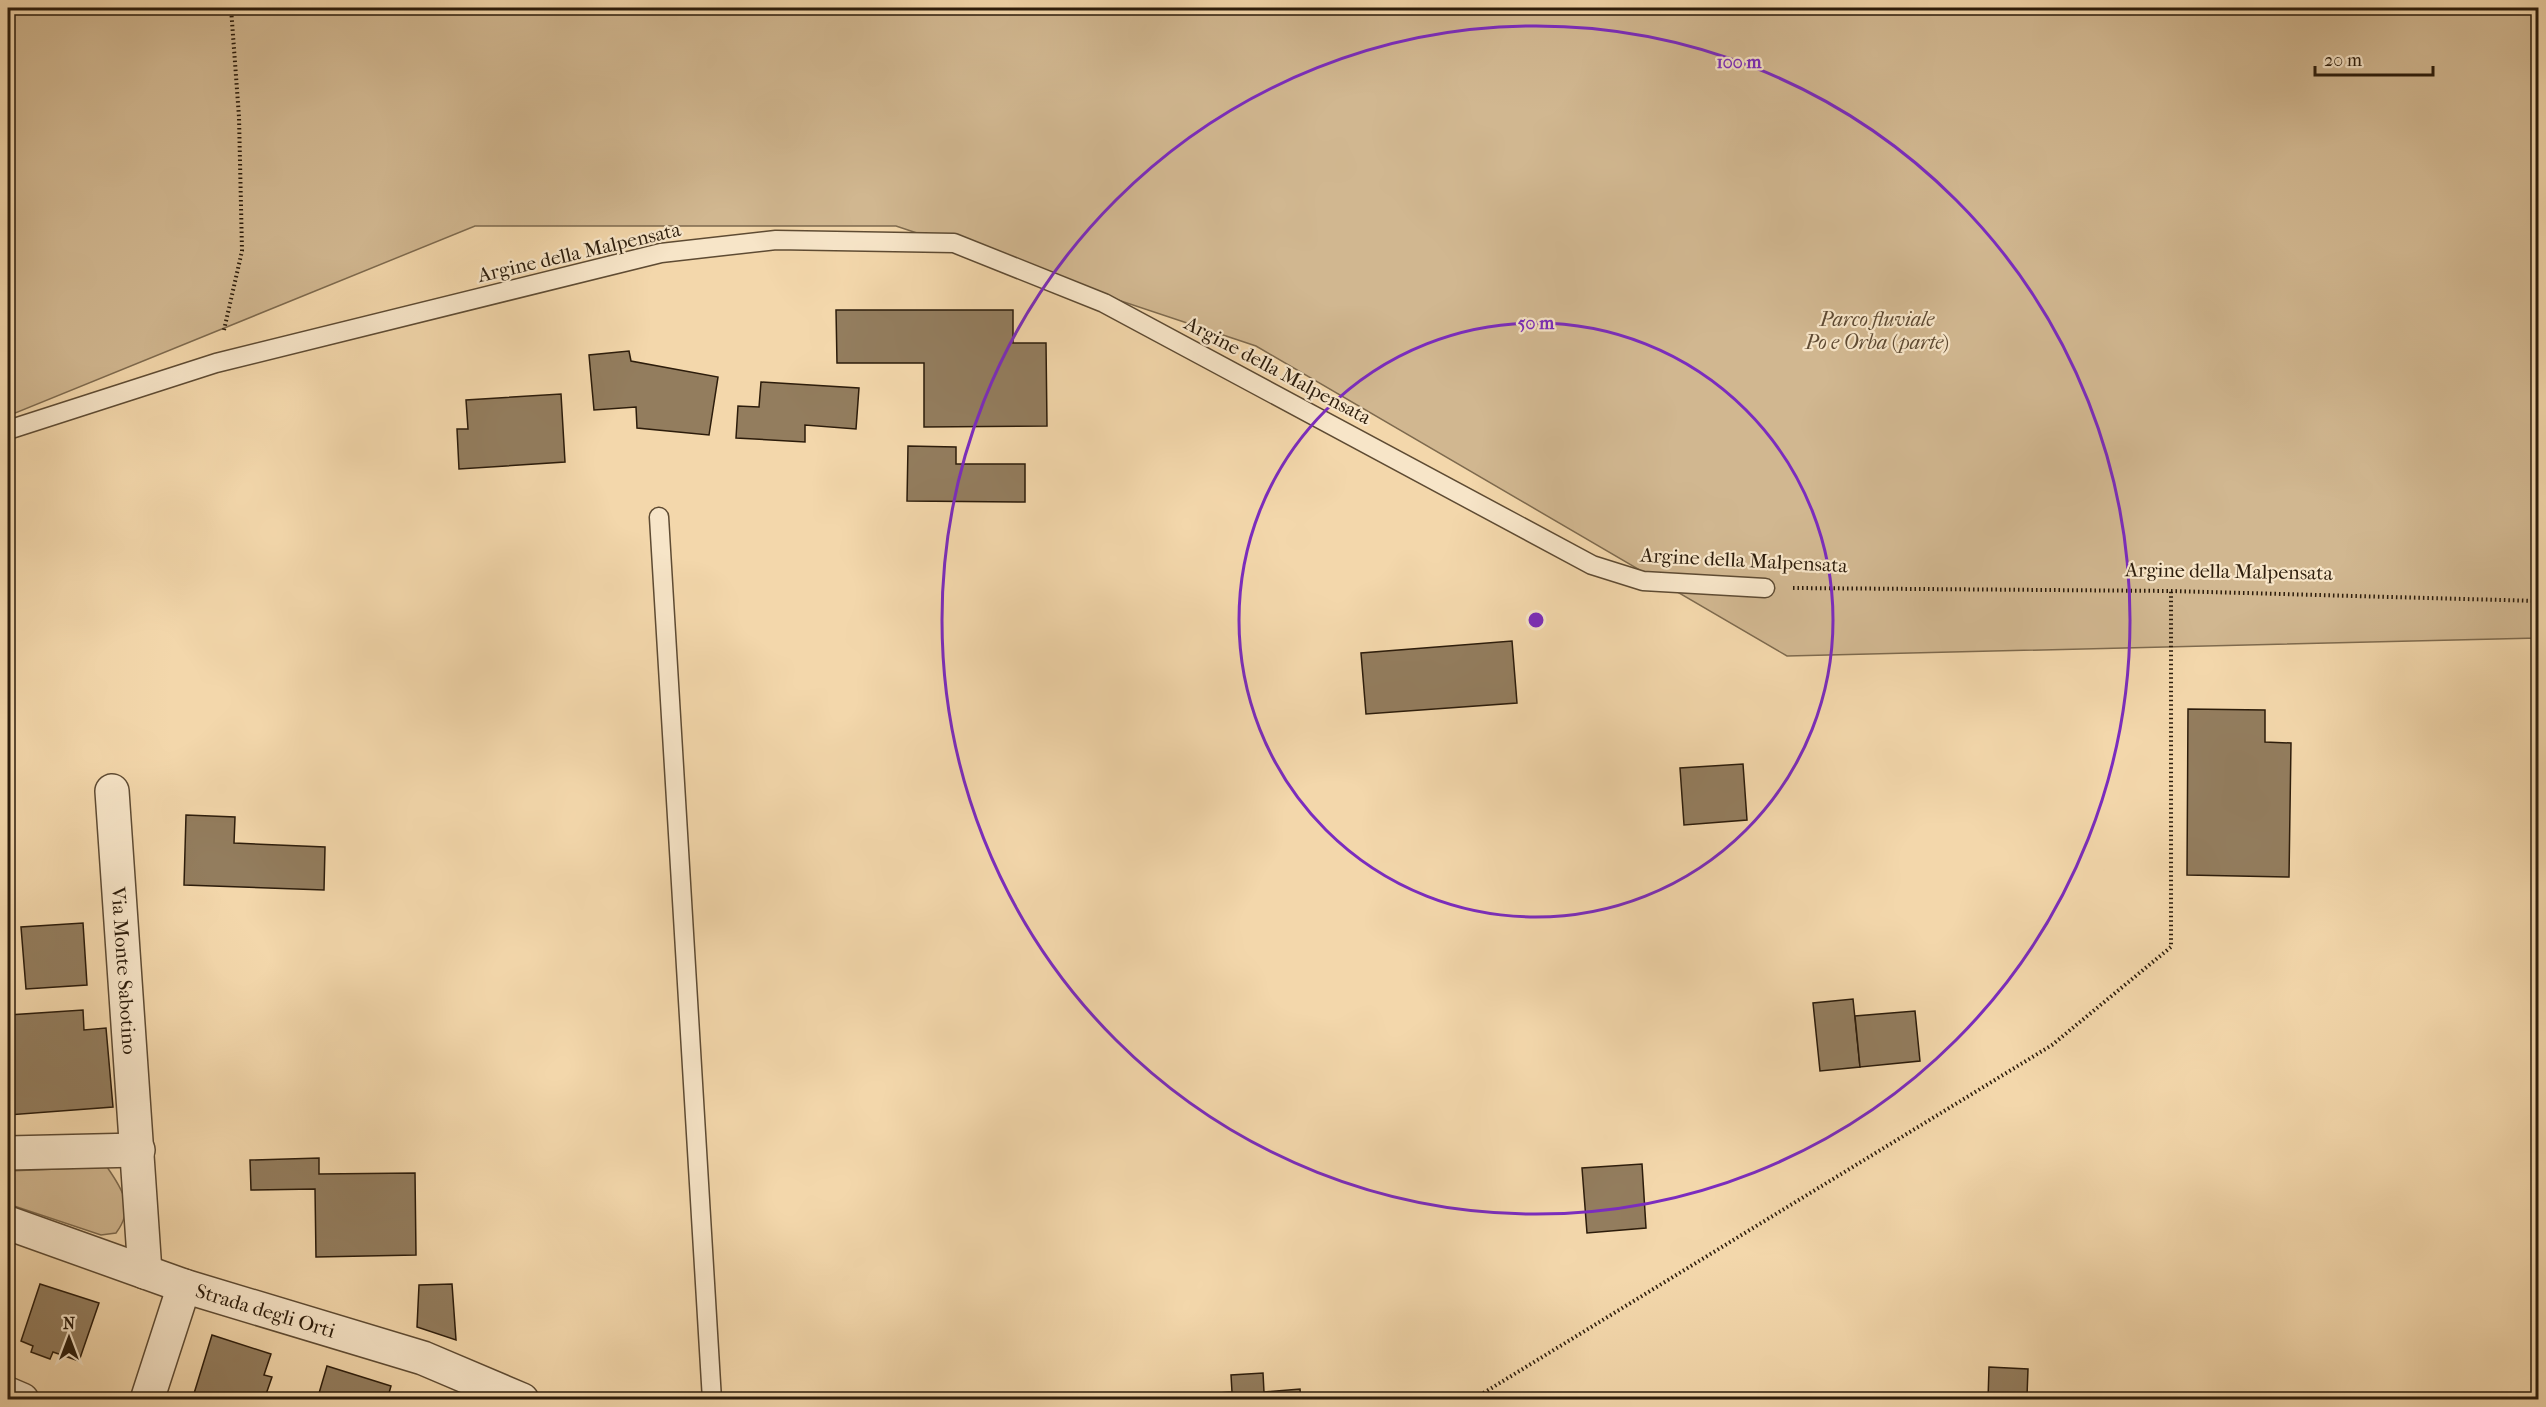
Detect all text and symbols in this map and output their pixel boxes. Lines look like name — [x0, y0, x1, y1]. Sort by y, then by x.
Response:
scale bar — [2315, 39, 2434, 77]
text: 20 m — [2324, 50, 2362, 71]
text: 100 m — [1716, 52, 1763, 73]
street label: Argine della Malpensata — [474, 218, 684, 287]
park label: Parco fluviale Po e Orba (parte) — [1804, 308, 1949, 354]
street label: Argine della Malpensata — [1180, 311, 1375, 430]
text: 50 m — [1518, 313, 1555, 334]
street label: Argine della Malpensata — [1639, 544, 1849, 577]
street label: Argine della Malpensata — [2124, 558, 2334, 585]
centre of rings — [1526, 610, 1546, 630]
street label: Via Monte Sabotino — [107, 885, 141, 1055]
street label: Strada degli Orti — [193, 1279, 338, 1343]
north arrow — [39, 1308, 99, 1368]
text: N — [63, 1314, 76, 1333]

